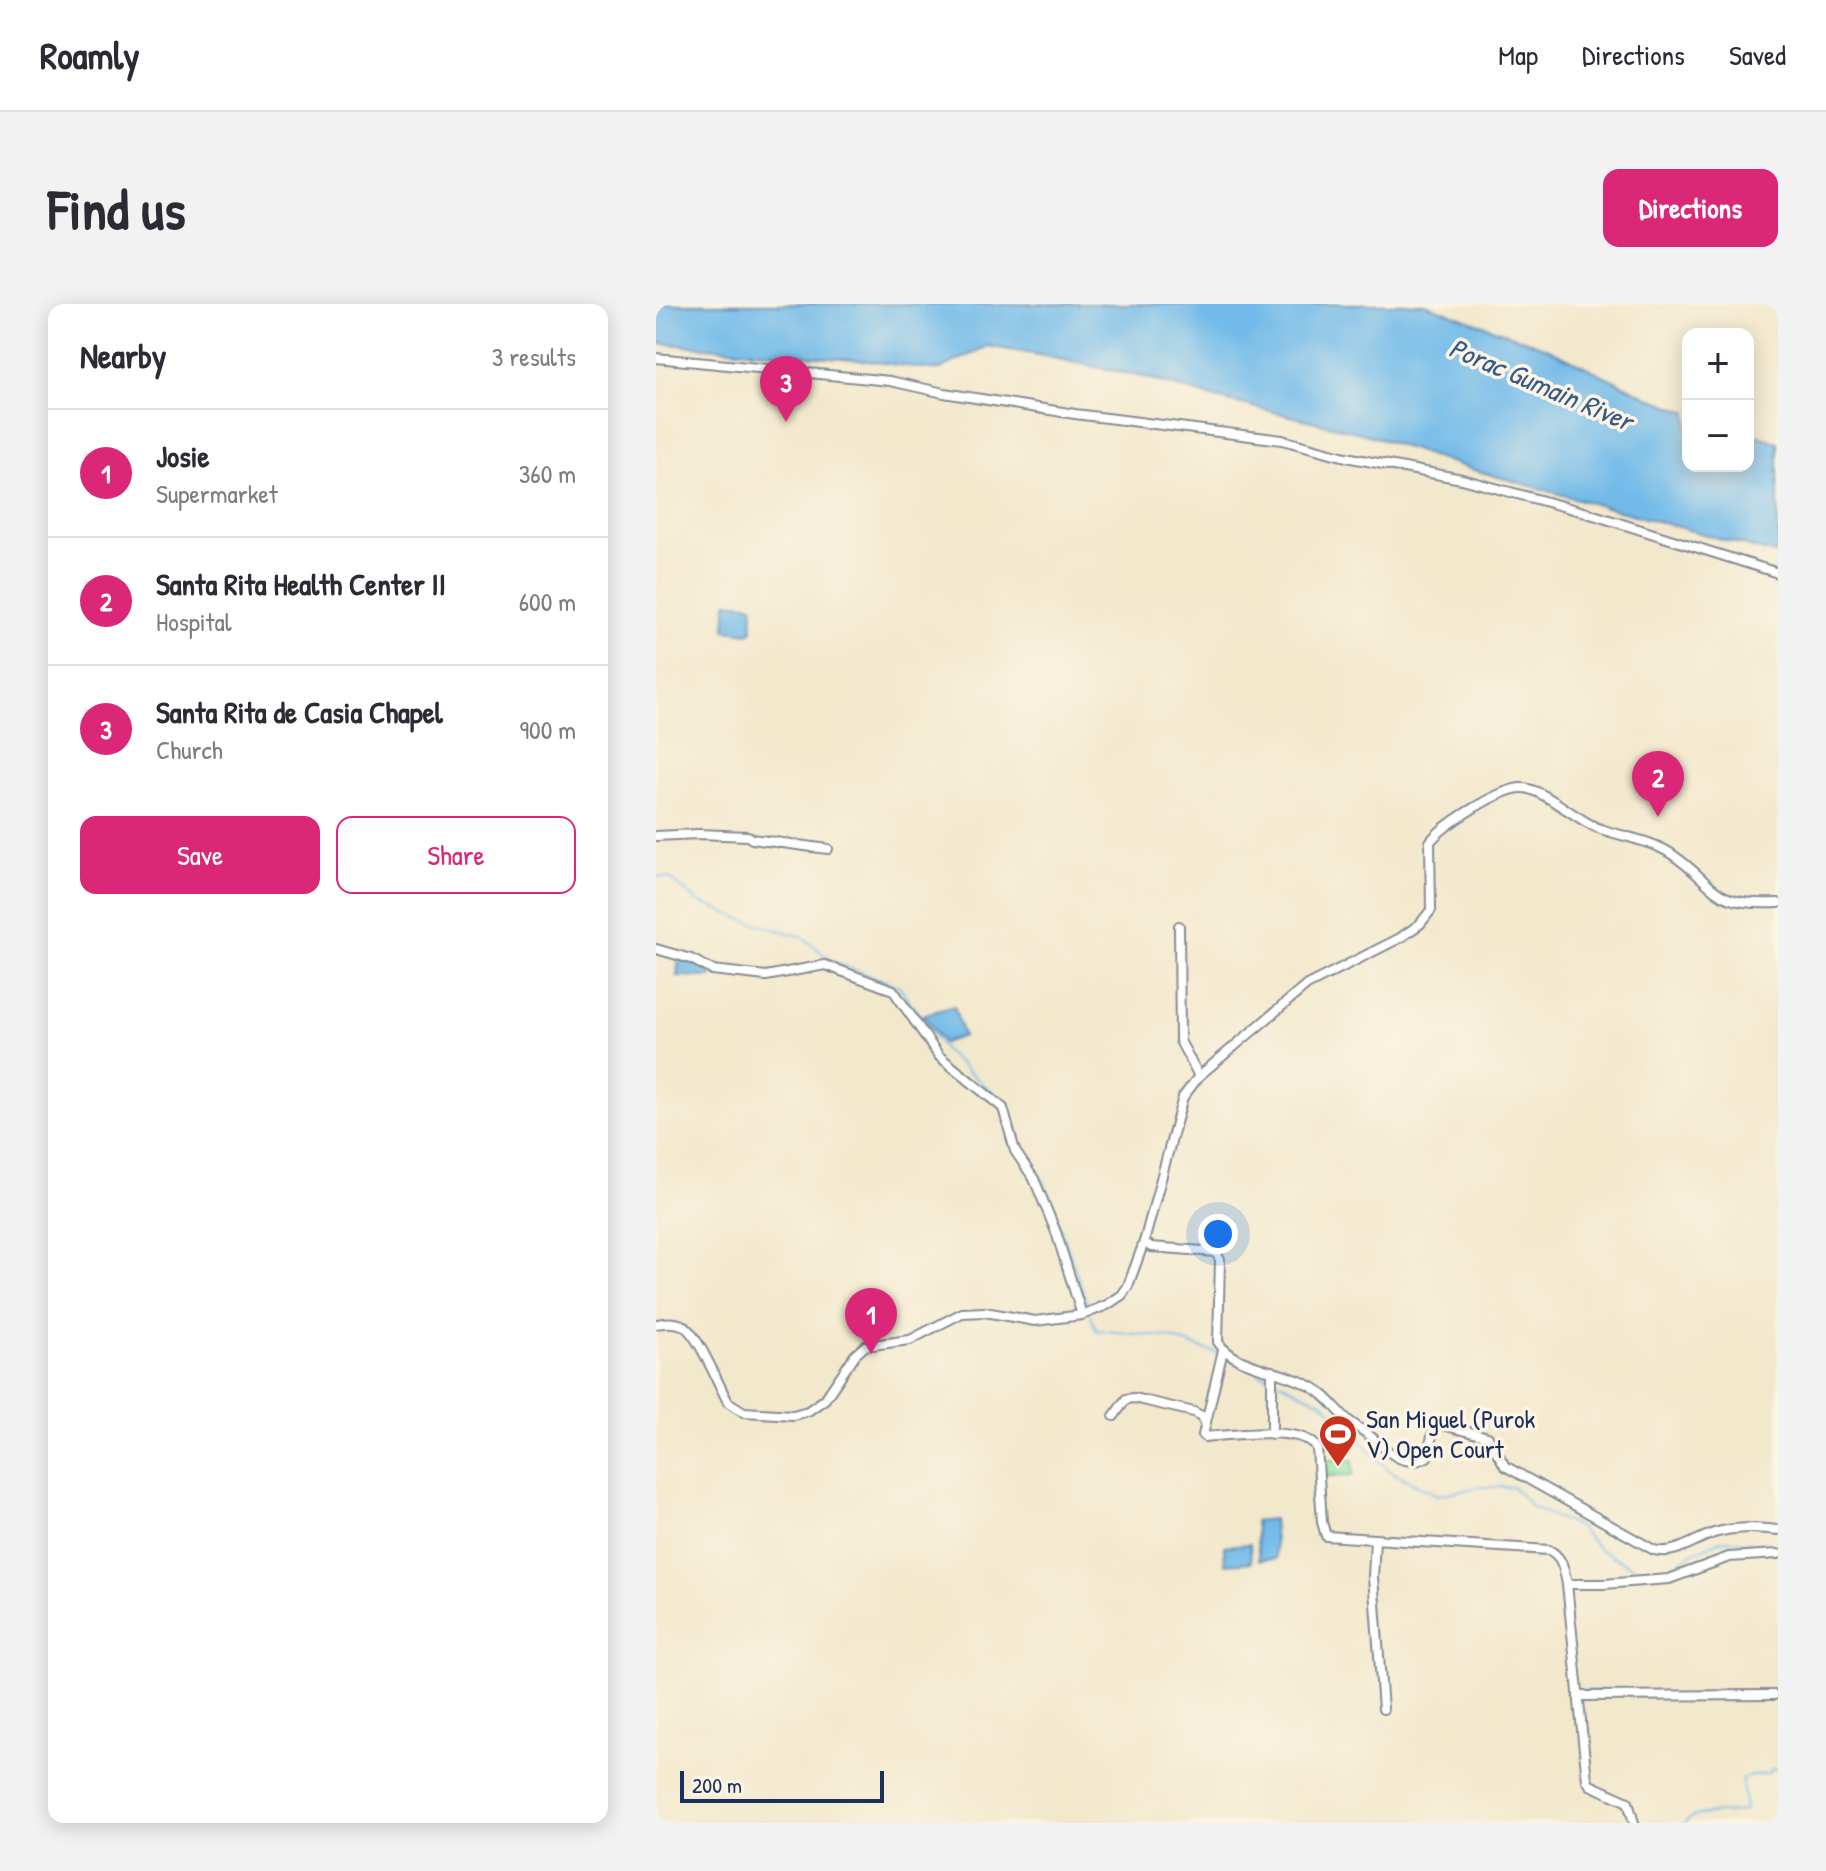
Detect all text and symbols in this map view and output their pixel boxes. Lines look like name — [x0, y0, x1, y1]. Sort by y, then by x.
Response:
text: Roamly — [40, 29, 139, 81]
text: Map — [1498, 36, 1538, 74]
text: Directions — [1582, 36, 1685, 74]
text: Saved — [1729, 36, 1786, 74]
button: Directions — [1603, 169, 1778, 247]
text: Find us — [48, 171, 186, 246]
water label: Porac Gumain River — [1443, 328, 1642, 441]
map controls — [1682, 328, 1754, 472]
button: + — [1682, 328, 1754, 400]
text: Nearby — [80, 333, 166, 379]
text: 3 results — [492, 339, 576, 374]
pin: 3 — [760, 356, 812, 422]
button: − — [1682, 400, 1754, 472]
text: Josie — [156, 436, 209, 476]
text: 1 — [101, 456, 111, 491]
text: 360 m — [519, 456, 576, 491]
text: Supermarket — [156, 476, 278, 511]
text: Santa Rita Health Center II — [156, 564, 446, 604]
text: 2 — [100, 584, 112, 619]
text: 600 m — [519, 584, 576, 619]
text: Hospital — [156, 604, 232, 639]
text: Santa Rita de Casia Chapel — [156, 692, 443, 732]
text: 3 — [100, 712, 112, 747]
text: 900 m — [520, 712, 576, 747]
text: Church — [156, 732, 223, 767]
pin: 2 — [1632, 751, 1684, 817]
button: Save — [80, 816, 320, 894]
button: Share — [336, 816, 576, 894]
your location — [1198, 1214, 1238, 1254]
pin: 1 — [845, 1288, 897, 1354]
place label: San Miguel (Purok V) Open Court — [1366, 1401, 1535, 1466]
sports icon: San Miguel (Purok V) Open Court — [1317, 1413, 1359, 1468]
scale bar — [680, 1767, 884, 1803]
text: 200 m — [692, 1770, 742, 1800]

